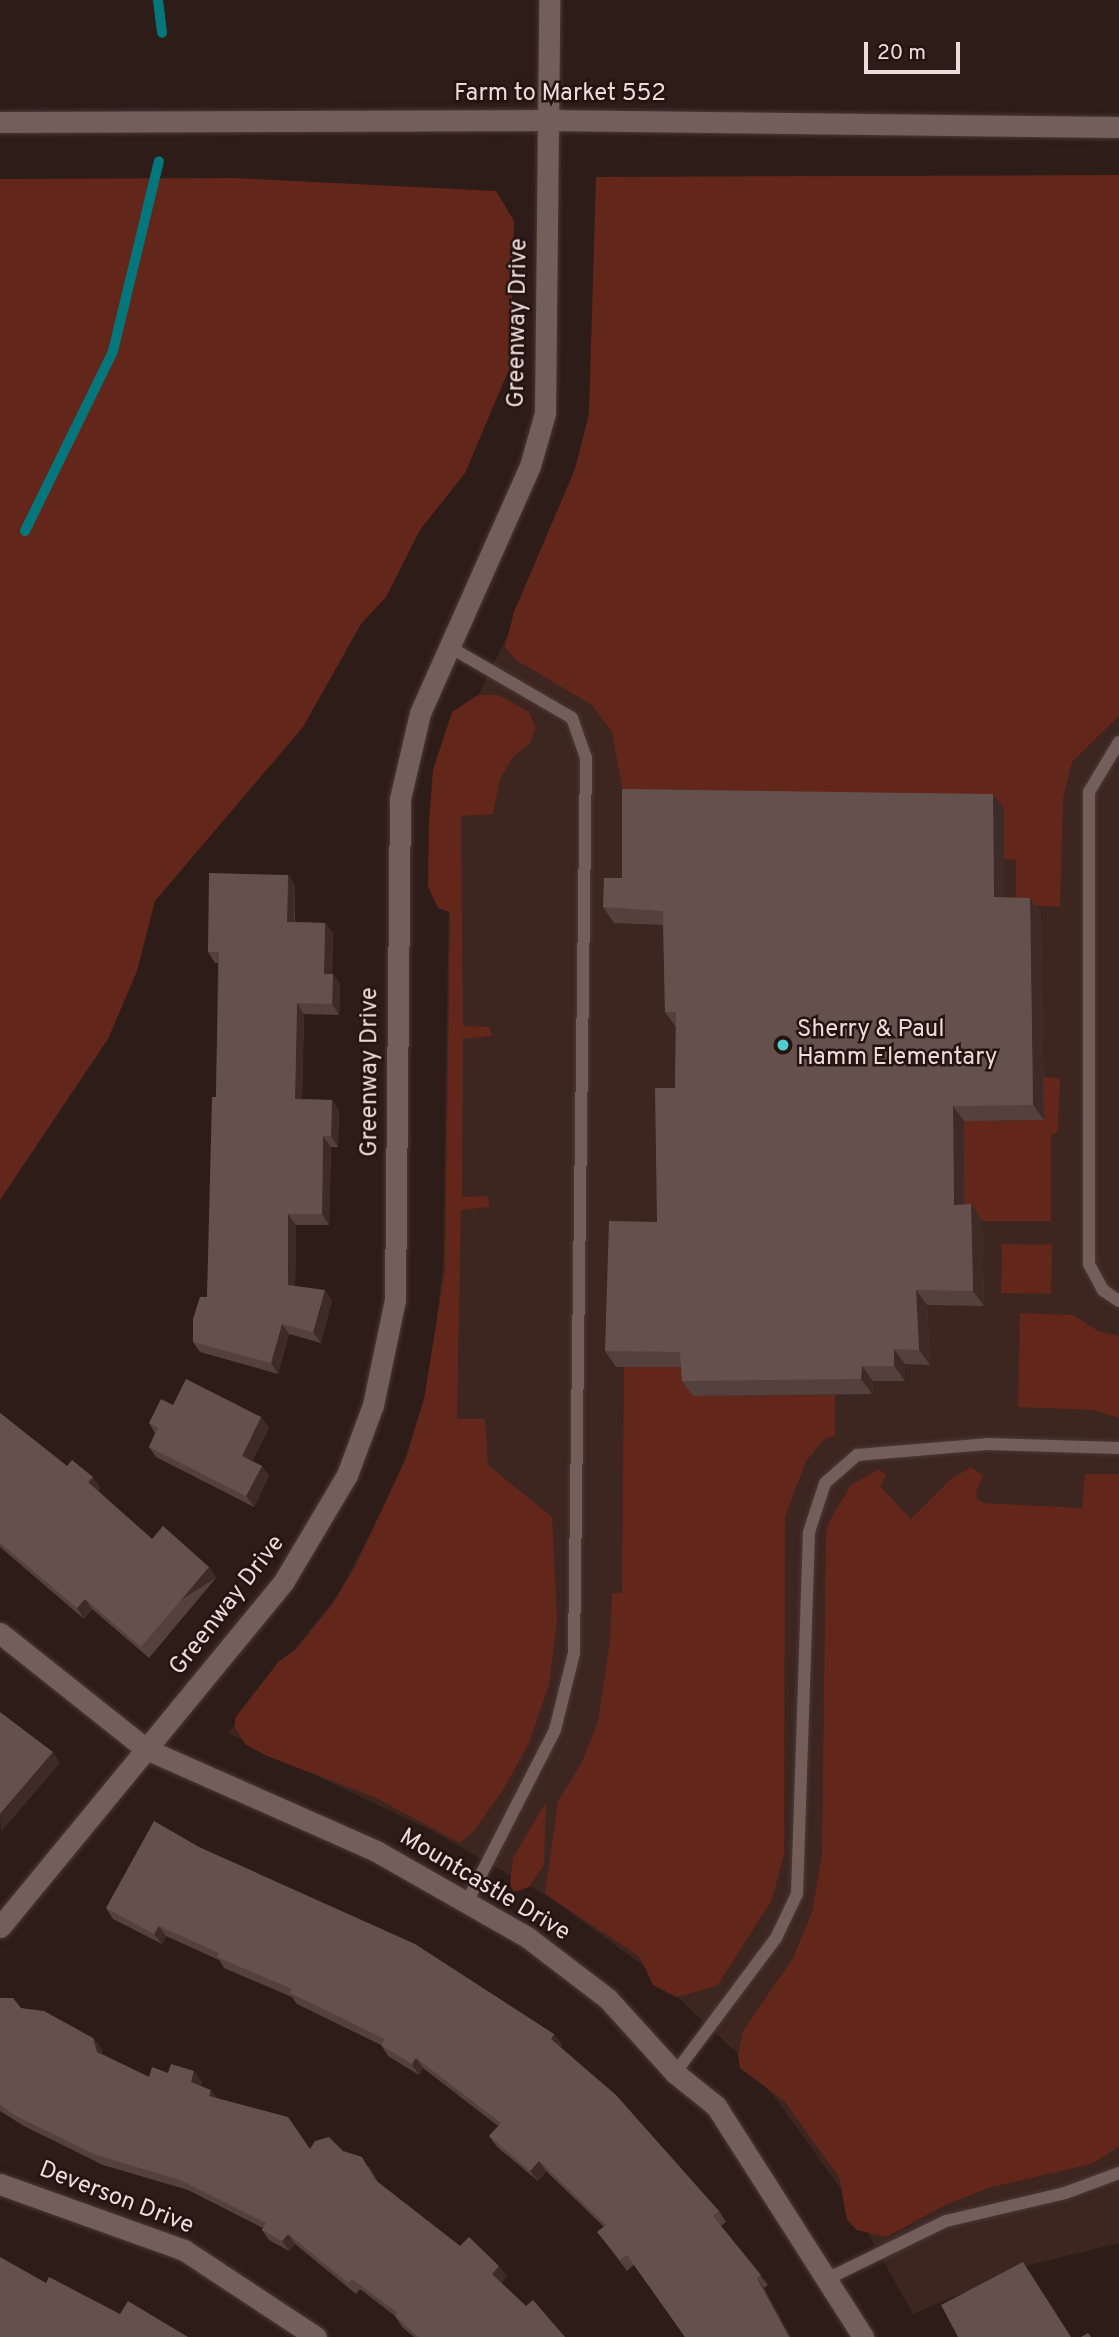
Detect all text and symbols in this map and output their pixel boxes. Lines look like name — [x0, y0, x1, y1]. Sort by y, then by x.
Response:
scale bar — [867, 28, 963, 72]
text: 20 m — [877, 40, 926, 67]
street label: Farm to Market 552 — [454, 81, 666, 109]
street label: Greenway Drive — [503, 238, 535, 408]
street label: Greenway Drive — [357, 987, 385, 1157]
place label: Sherry & Paul Hamm Elementary — [797, 1017, 997, 1073]
marker: Sherry & Paul Hamm Elementary — [775, 1037, 791, 1053]
street label: Greenway Drive — [164, 1530, 292, 1682]
street label: Mountcastle Drive — [393, 1824, 575, 1948]
street label: Deverson Drive — [35, 2156, 197, 2242]

